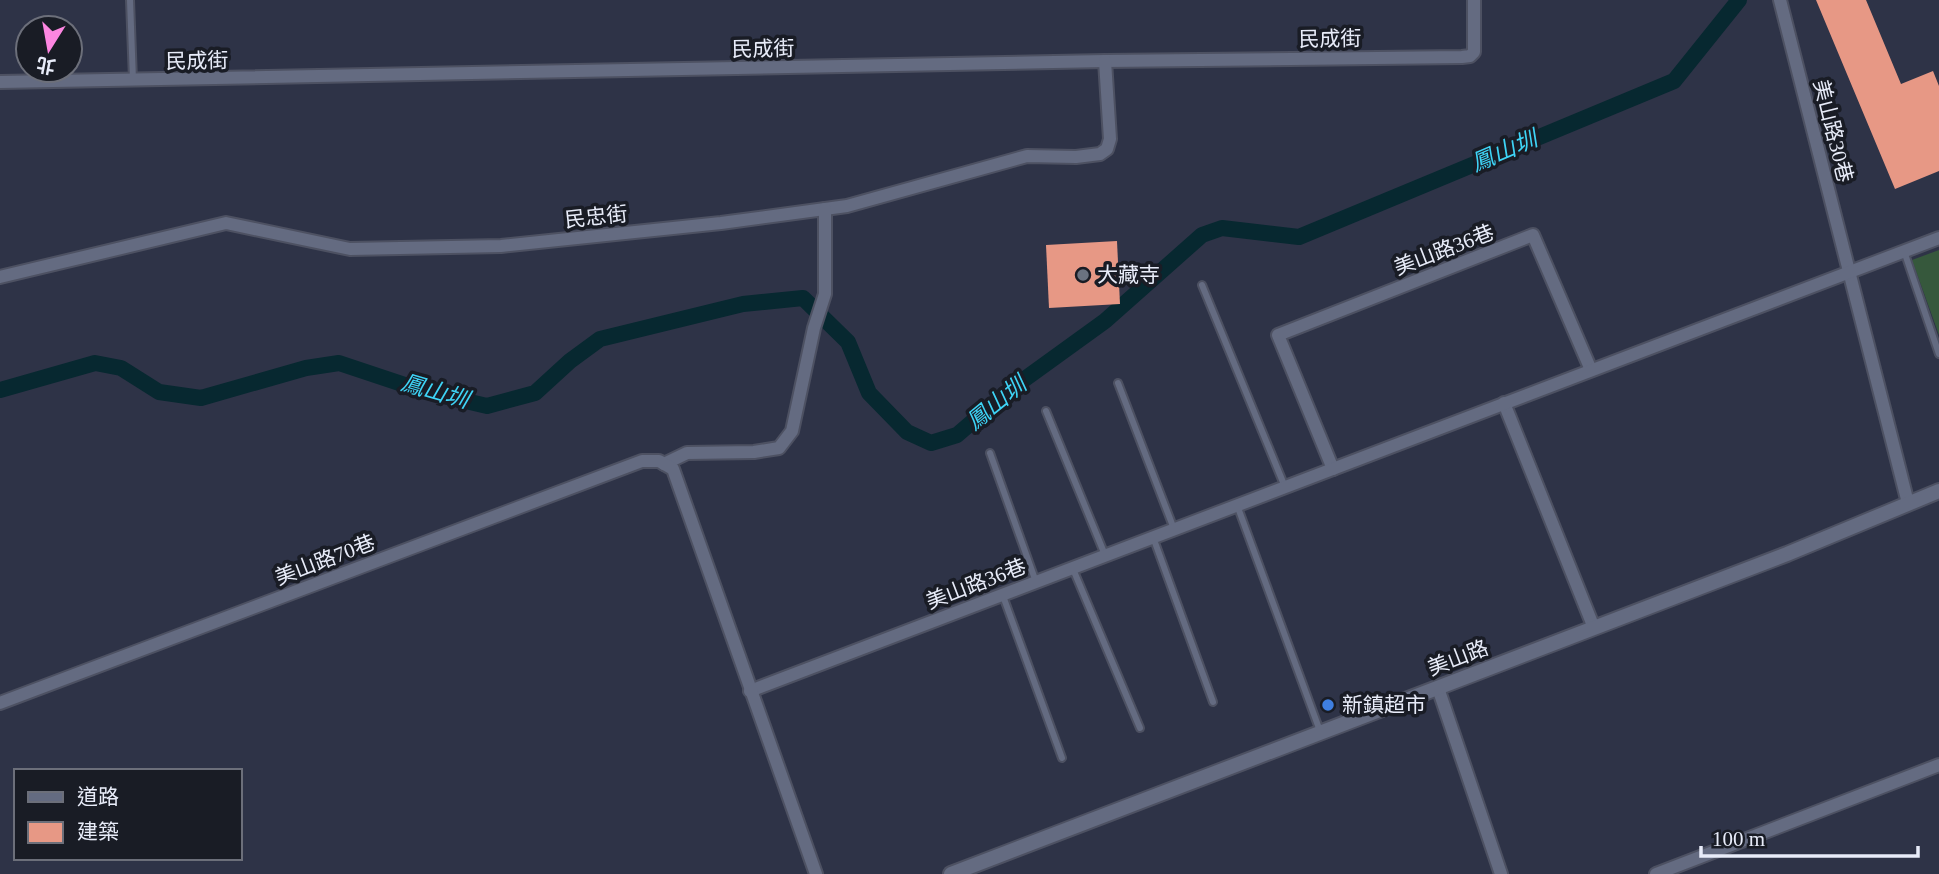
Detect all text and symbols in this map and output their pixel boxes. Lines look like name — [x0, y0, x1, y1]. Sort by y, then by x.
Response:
north arrow — [14, 14, 84, 84]
street label: 民成街 — [1298, 26, 1362, 52]
street label: 民成街 — [731, 36, 795, 62]
street label: 民成街 — [165, 48, 229, 74]
text: 北 — [35, 53, 57, 77]
street label: 美山路30巷 — [1809, 77, 1857, 185]
water label: 鳳山圳 — [1468, 125, 1544, 176]
street label: 民忠街 — [563, 202, 629, 232]
street label: 美山路36巷 — [1391, 220, 1497, 280]
place label: 大藏寺 — [1097, 263, 1160, 287]
marker: 大藏寺 — [1075, 267, 1091, 283]
water label: 鳳山圳 — [398, 370, 474, 414]
water label: 鳳山圳 — [962, 370, 1033, 435]
street label: 美山路70巷 — [272, 530, 378, 590]
street label: 美山路36巷 — [923, 554, 1029, 614]
street label: 美山路 — [1424, 636, 1492, 680]
place label: 新鎮超市 — [1342, 693, 1426, 717]
marker: 新鎮超市 — [1320, 697, 1336, 713]
legend — [14, 769, 242, 860]
text: 道路 — [77, 785, 119, 809]
scale bar — [1701, 814, 1918, 858]
text: 建築 — [77, 820, 119, 844]
text: 100 m — [1712, 827, 1765, 851]

